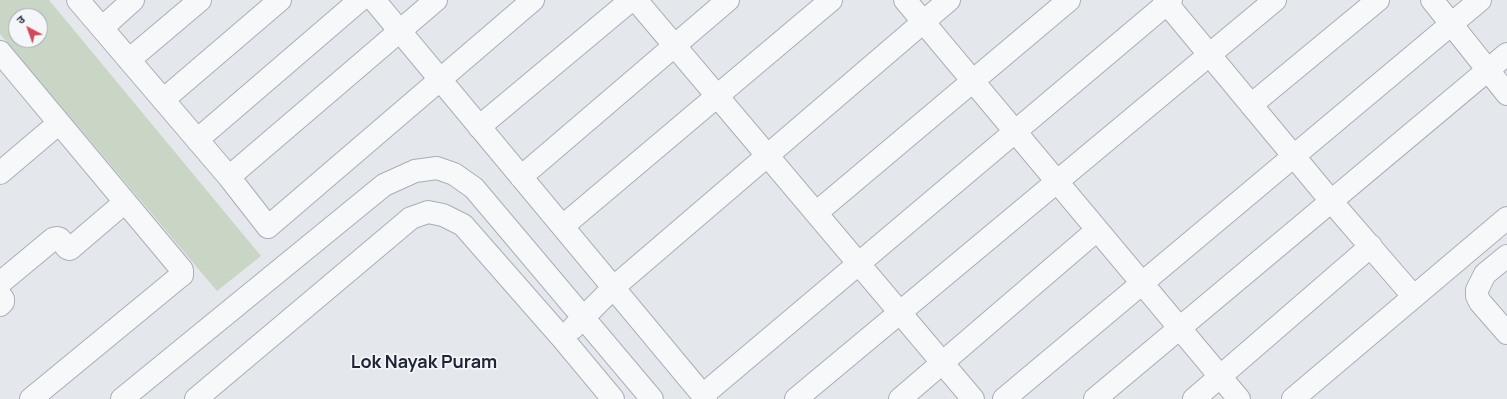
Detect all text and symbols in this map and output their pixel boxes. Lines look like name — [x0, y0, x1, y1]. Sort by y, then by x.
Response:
north arrow — [8, 8, 48, 48]
text: उ — [13, 12, 28, 27]
district label: Lok Nayak Puram — [351, 352, 497, 374]

